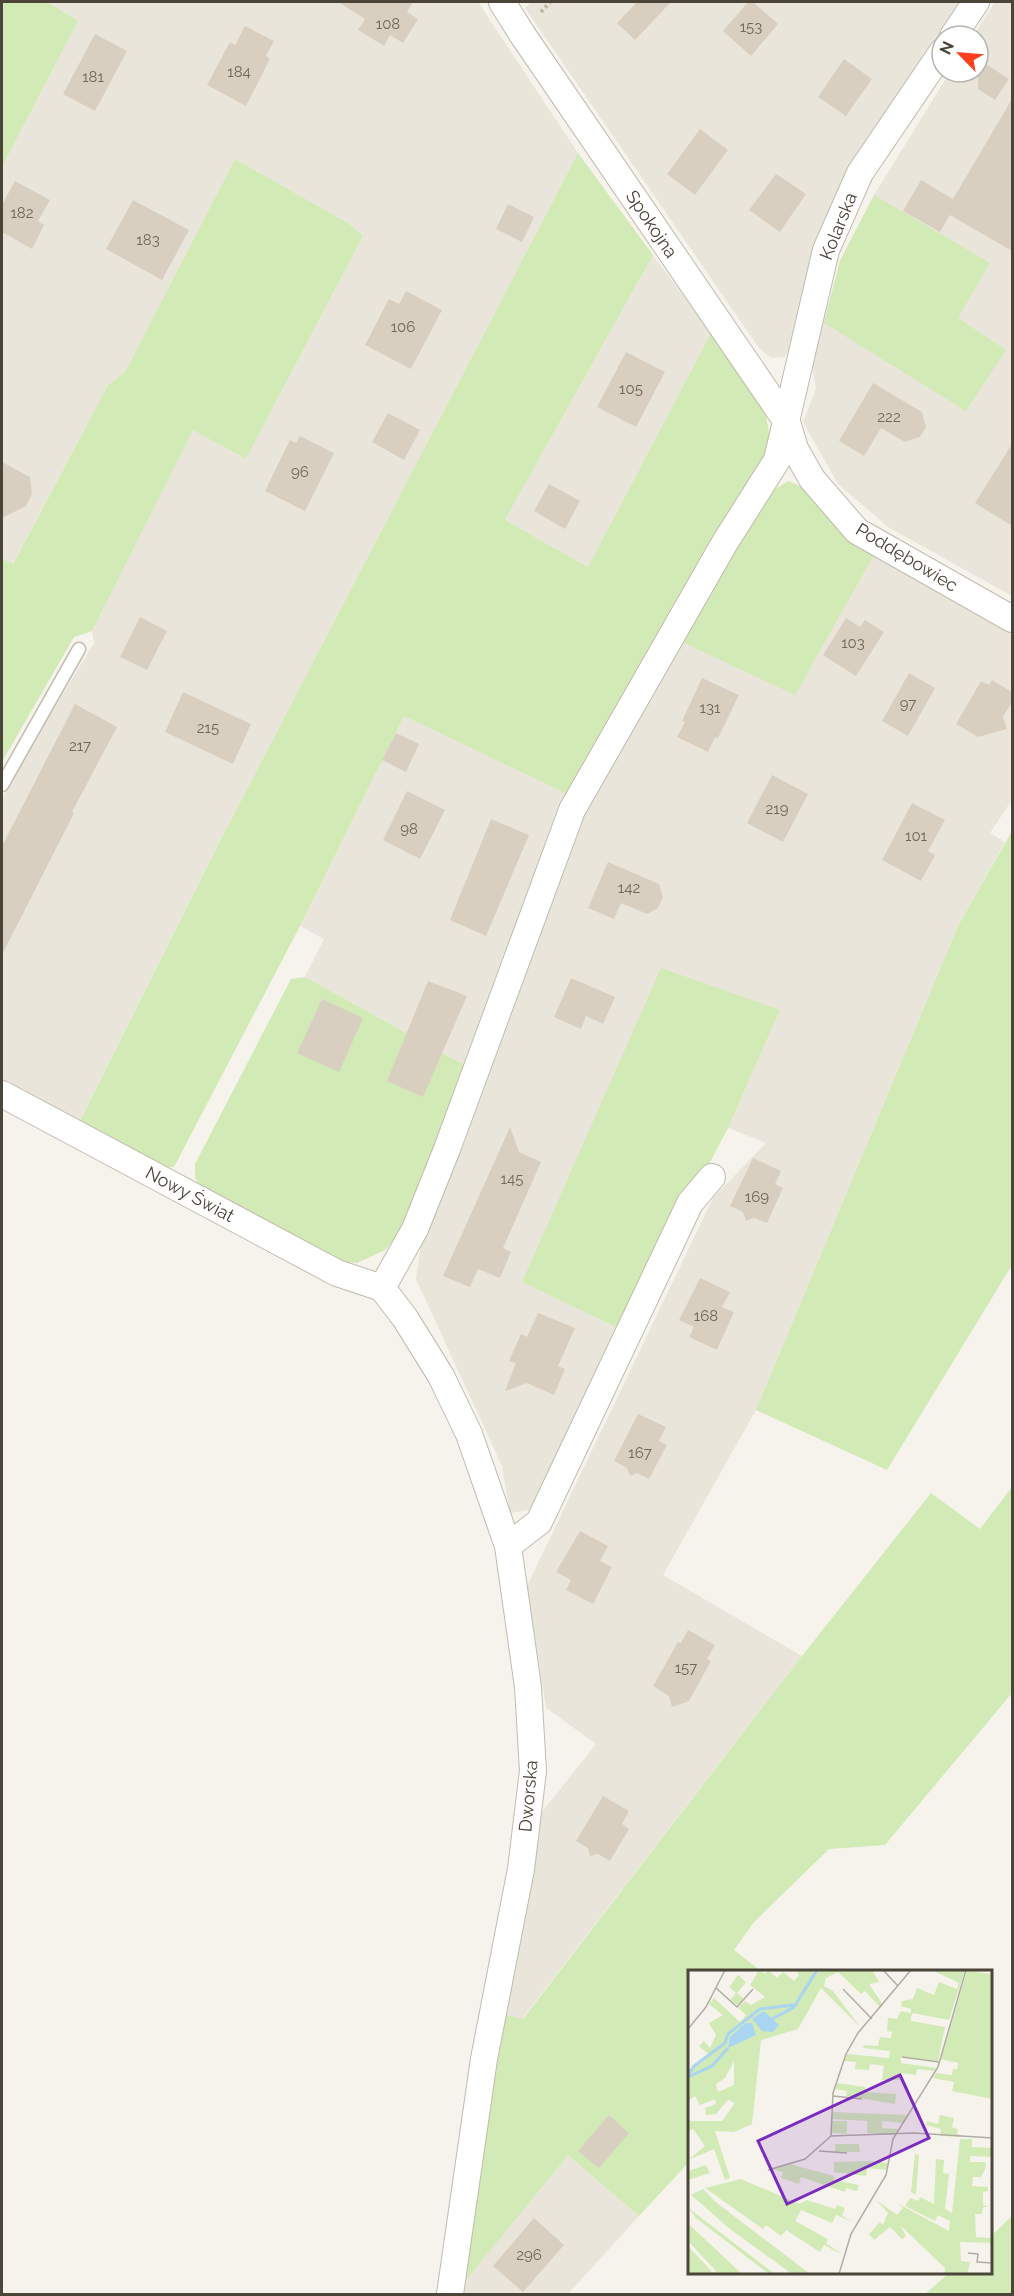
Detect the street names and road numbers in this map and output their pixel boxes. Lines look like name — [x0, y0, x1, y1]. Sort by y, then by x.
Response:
street label: Spokojna — [622, 186, 682, 262]
street label: Kolarska — [815, 189, 861, 263]
street label: Poddębowiec — [852, 518, 962, 596]
street label: Nowy Świat — [142, 1161, 238, 1226]
street label: Dworska — [514, 1759, 542, 1833]

